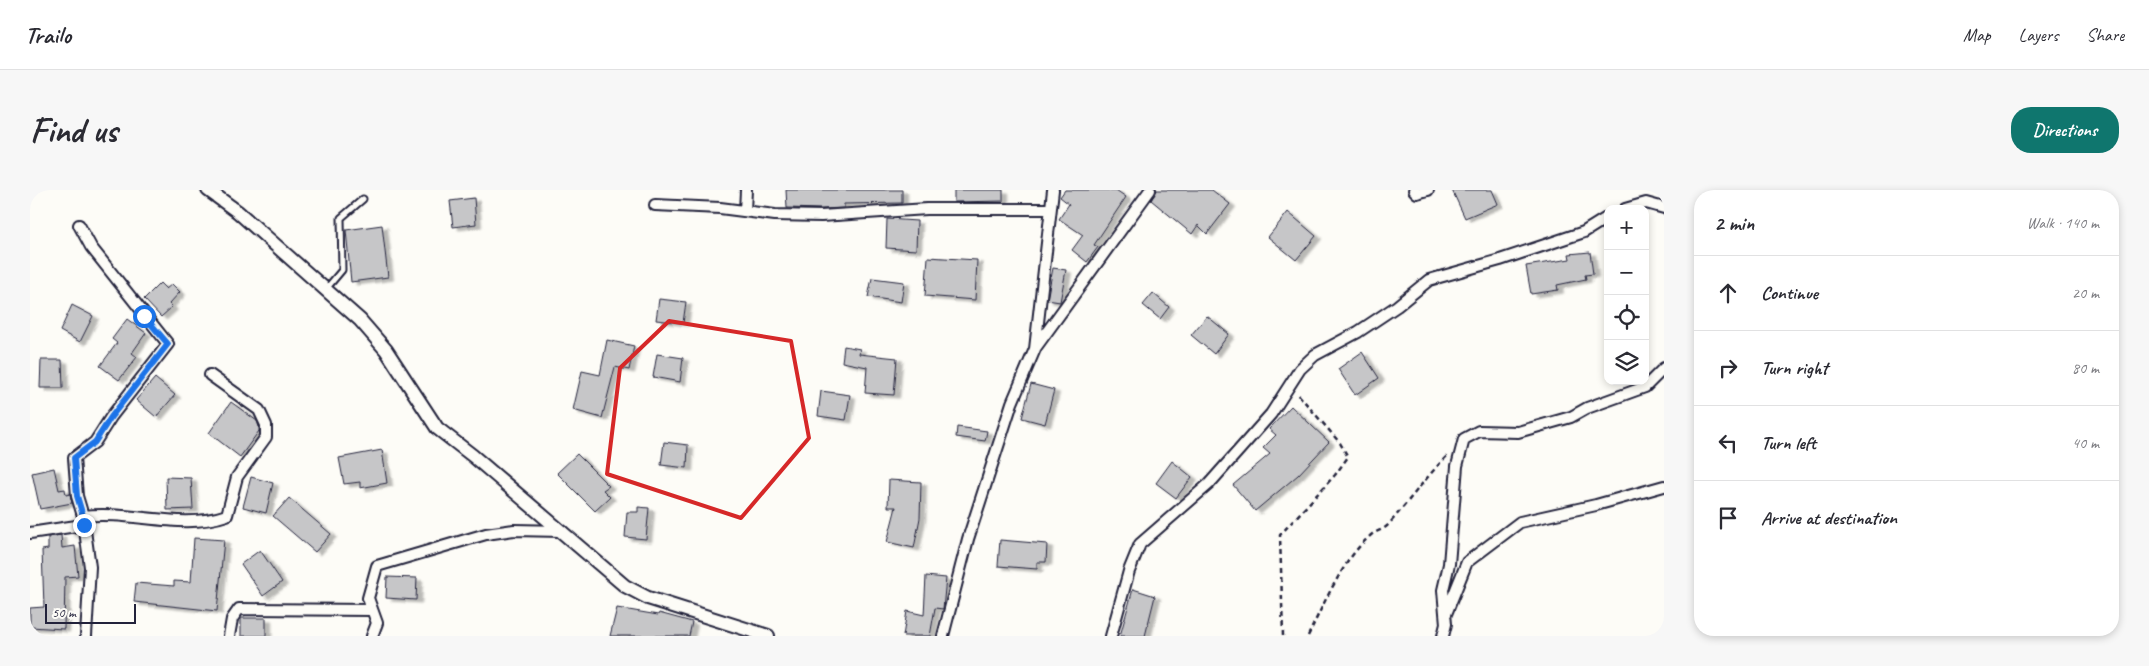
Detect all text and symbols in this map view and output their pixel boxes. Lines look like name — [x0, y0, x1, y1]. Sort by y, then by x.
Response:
text: Trailo — [25, 20, 71, 50]
text: Map — [1963, 24, 1991, 46]
text: Layers — [2019, 24, 2058, 46]
text: Share — [2086, 24, 2124, 46]
button: Directions — [2011, 107, 2119, 153]
text: Find us — [30, 108, 117, 153]
map controls — [1604, 205, 1649, 385]
button: + — [1604, 205, 1649, 250]
text: 2 min — [1714, 210, 1754, 236]
text: Walk · 140 m — [2027, 213, 2099, 233]
button: − — [1604, 250, 1649, 295]
icon: ahead — [1714, 279, 1742, 307]
text: Continue — [1761, 281, 1818, 305]
text: 20 m — [2072, 283, 2099, 303]
button: locate — [1604, 295, 1649, 340]
route start — [133, 305, 156, 328]
button: layers — [1604, 340, 1649, 385]
icon: right — [1714, 354, 1742, 382]
text: Turn right — [1761, 356, 1828, 380]
text: 80 m — [2072, 358, 2099, 378]
icon: left — [1714, 429, 1742, 457]
text: Turn left — [1761, 431, 1816, 455]
text: 40 m — [2072, 433, 2099, 453]
icon: arrive — [1714, 504, 1742, 532]
text: Arrive at destination — [1761, 506, 1897, 530]
route end — [73, 514, 96, 537]
scale bar — [45, 601, 136, 624]
text: 50 m — [52, 604, 76, 621]

